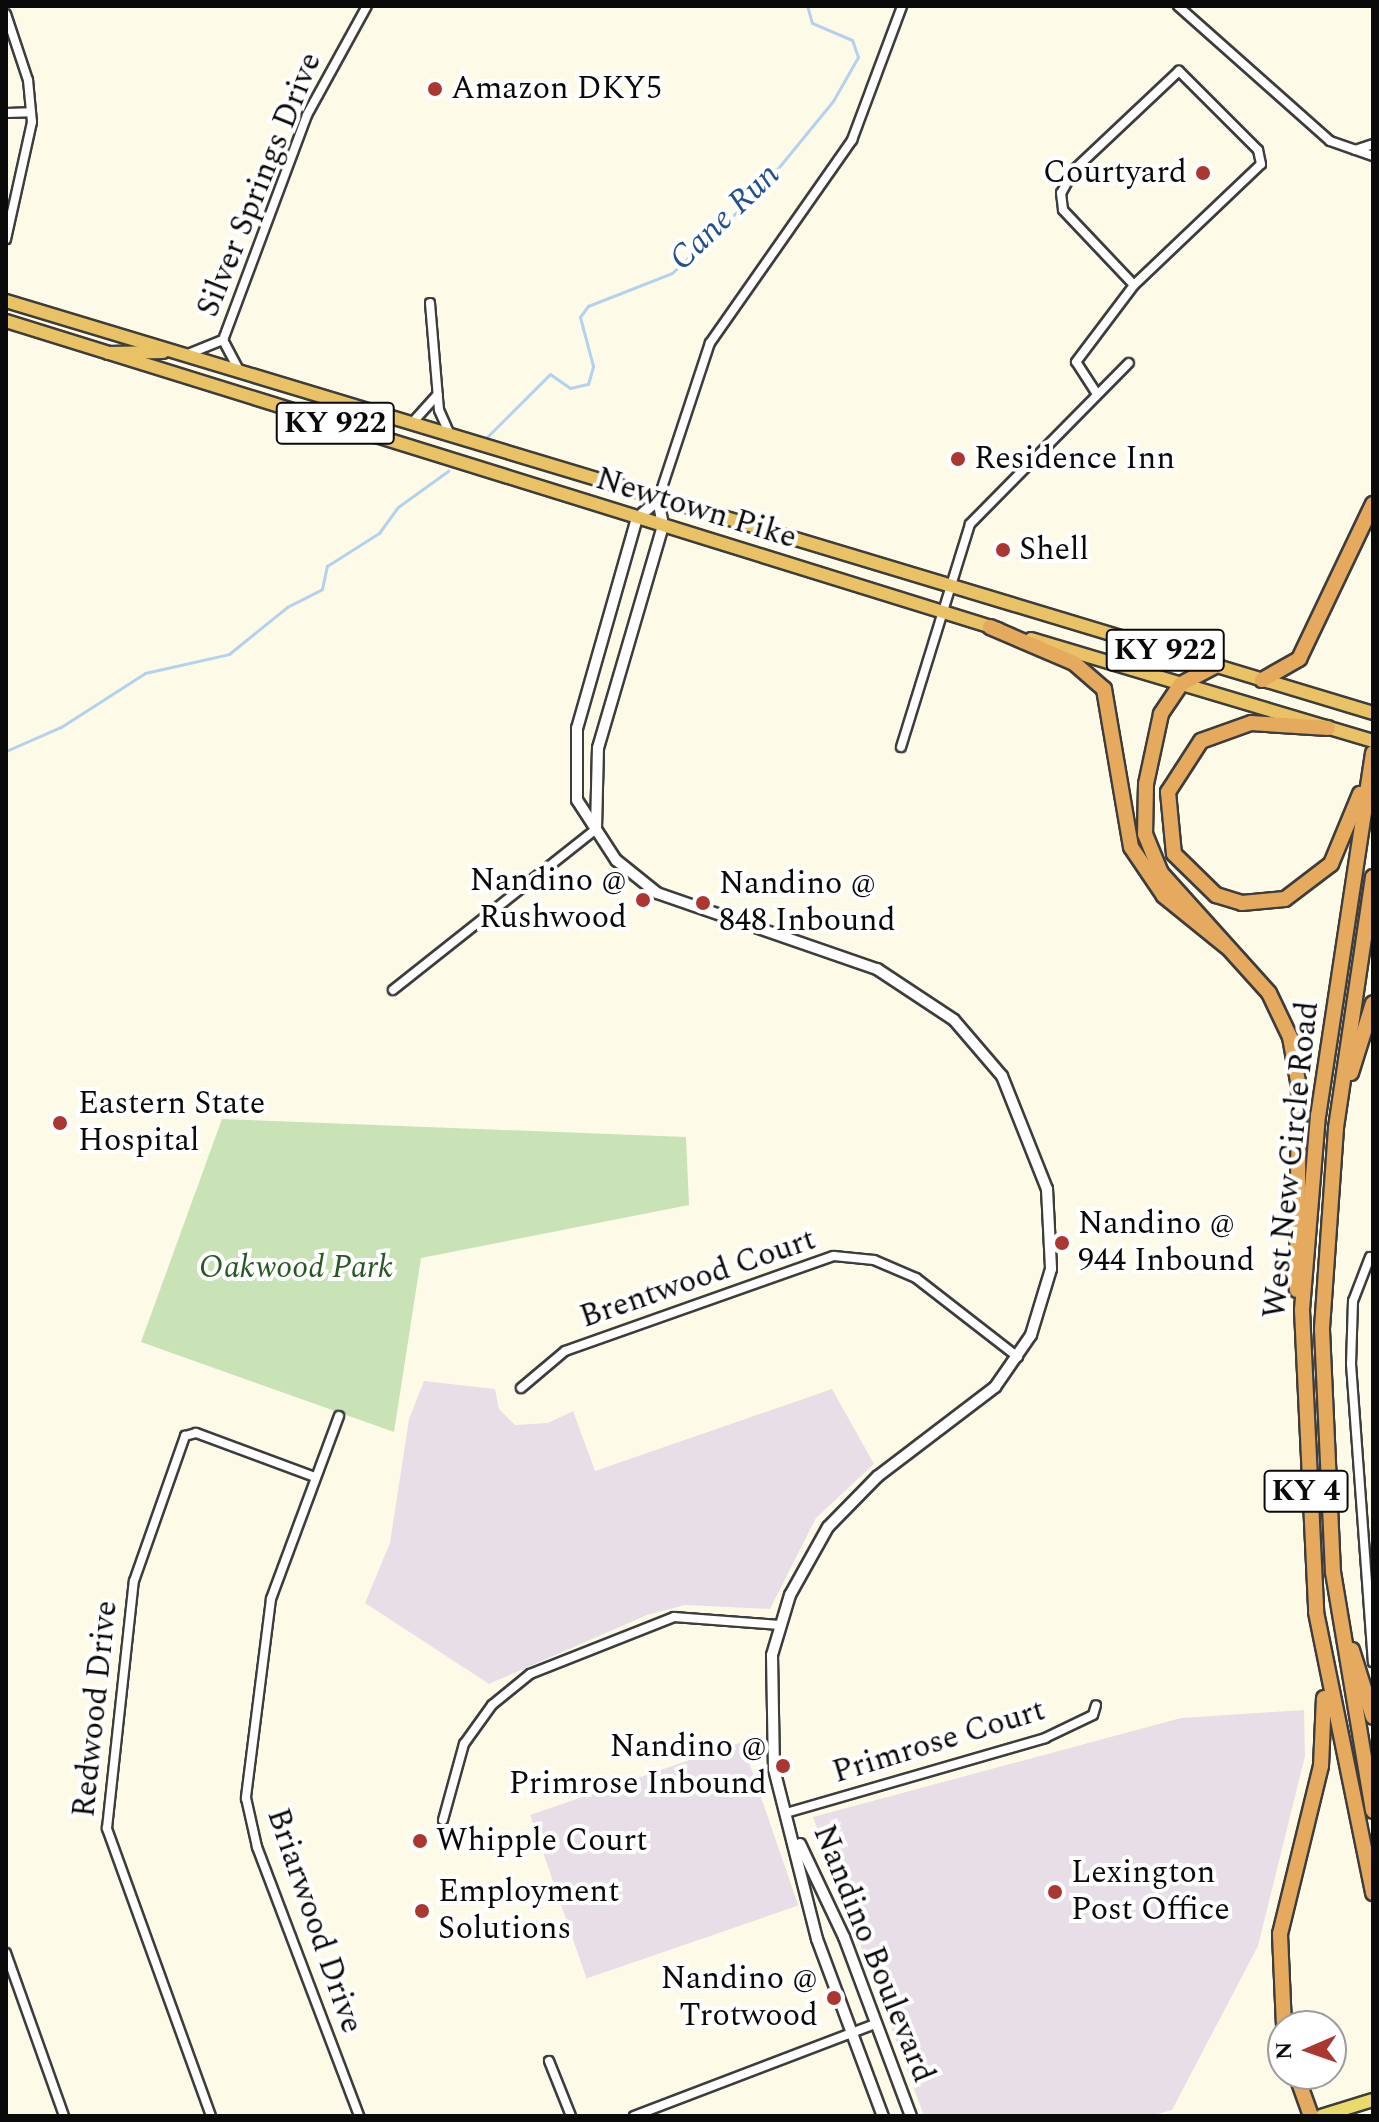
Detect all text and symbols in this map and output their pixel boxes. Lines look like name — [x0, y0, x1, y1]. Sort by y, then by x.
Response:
street label: Silver Springs Drive — [189, 47, 331, 323]
place label: Amazon DKY5 — [451, 70, 662, 108]
marker: Amazon DKY5 — [426, 80, 444, 98]
place label: Courtyard — [1043, 154, 1187, 192]
water label: Cane Run — [662, 155, 788, 279]
marker: Courtyard — [1194, 164, 1212, 182]
road number: KY 922 — [275, 397, 395, 449]
place label: Residence Inn — [974, 440, 1175, 478]
marker: Residence Inn — [949, 450, 967, 468]
street label: Newtown Pike — [591, 460, 801, 558]
place label: Shell — [1019, 531, 1089, 569]
marker: Shell — [994, 541, 1012, 559]
road number: KY 922 — [1105, 624, 1225, 676]
place label: Nandino @ Rushwood — [470, 863, 627, 938]
place label: Nandino @ 848 Inbound — [719, 866, 896, 941]
marker: Nandino @ Rushwood — [634, 891, 652, 909]
marker: Nandino @ 848 Inbound — [694, 894, 712, 912]
street label: West New Circle Road — [1256, 1000, 1328, 1320]
place label: Eastern State Hospital — [78, 1086, 265, 1161]
marker: Eastern State Hospital — [49, 1112, 71, 1134]
place label: Nandino @ 944 Inbound — [1078, 1206, 1255, 1281]
street label: Brentwood Court — [575, 1221, 821, 1337]
marker: Nandino @ 944 Inbound — [1053, 1234, 1071, 1252]
park label: Oakwood Park — [199, 1249, 393, 1287]
road number: KY 4 — [1262, 1465, 1350, 1517]
street label: Redwood Drive — [66, 1599, 126, 1819]
street label: Primrose Court — [828, 1691, 1050, 1793]
place label: Nandino @ Primrose Inbound — [509, 1729, 767, 1804]
marker: Nandino @ Primrose Inbound — [774, 1757, 792, 1775]
street label: Briarwood Drive — [258, 1803, 370, 2039]
street label: Nandino Boulevard — [804, 1820, 942, 2088]
place label: Whipple Court — [436, 1822, 648, 1860]
marker: Whipple Court — [411, 1832, 429, 1850]
place label: Lexington Post Office — [1071, 1855, 1230, 1930]
place label: Employment Solutions — [438, 1874, 620, 1949]
marker: Lexington Post Office — [1046, 1883, 1064, 1901]
marker: Employment Solutions — [413, 1902, 431, 1920]
place label: Nandino @ Trotwood — [661, 1961, 818, 2036]
marker: Nandino @ Trotwood — [825, 1989, 843, 2007]
north arrow — [1267, 2010, 1347, 2090]
text: N — [1268, 2041, 1301, 2060]

